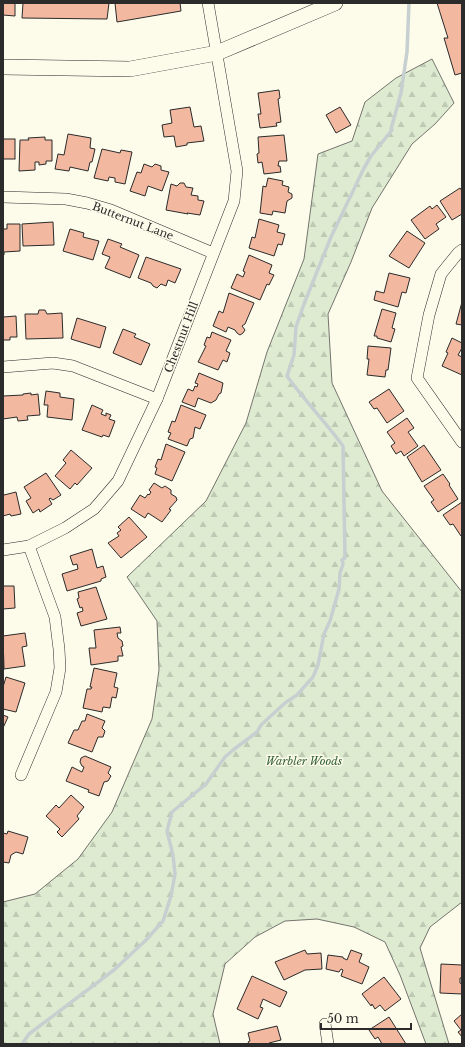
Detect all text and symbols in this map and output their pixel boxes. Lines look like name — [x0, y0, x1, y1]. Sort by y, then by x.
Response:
street label: Butternut Lane — [90, 199, 176, 243]
street label: Chestnut Hill — [161, 299, 201, 375]
park label: Warbler Woods — [266, 754, 342, 768]
scale bar — [321, 1005, 411, 1031]
text: 50 m — [327, 1011, 359, 1026]

